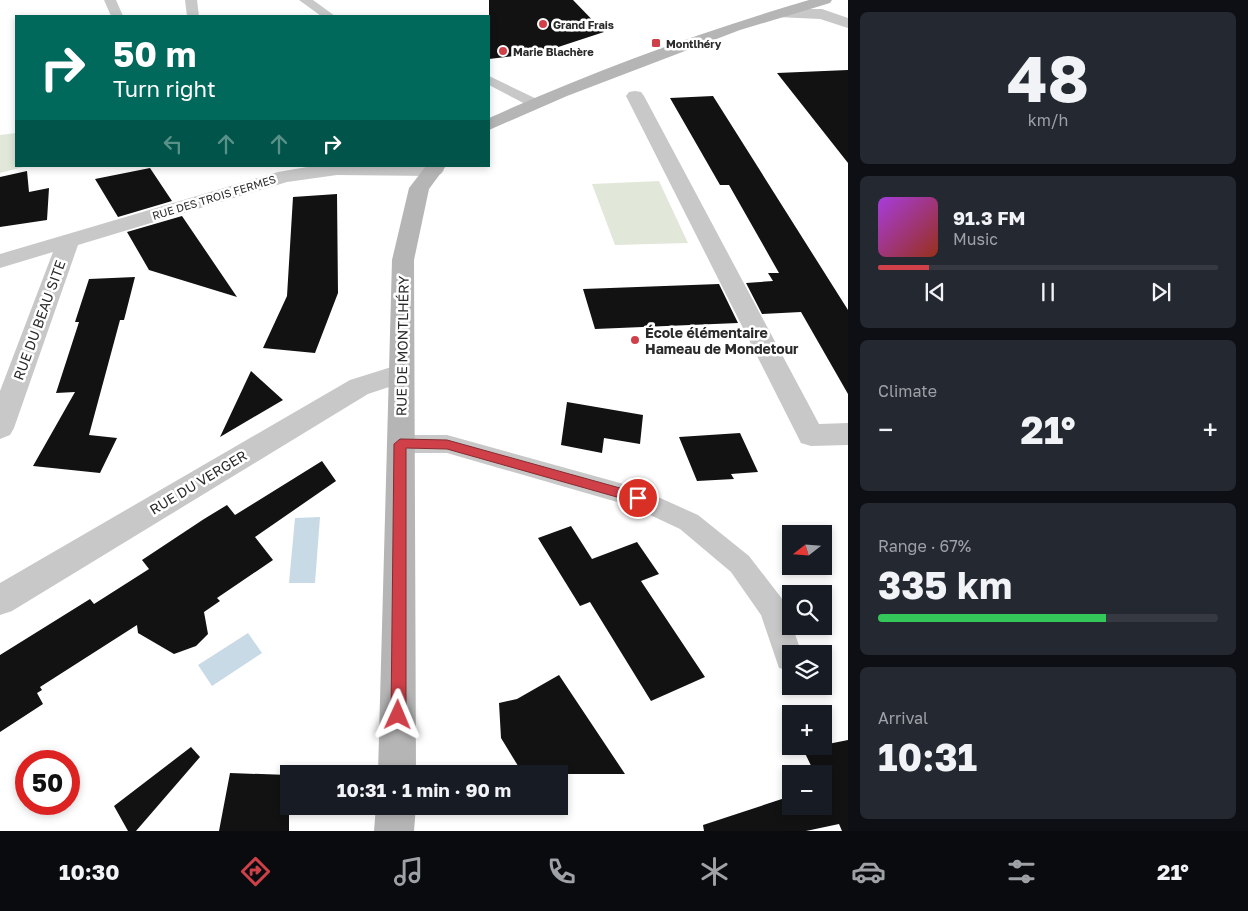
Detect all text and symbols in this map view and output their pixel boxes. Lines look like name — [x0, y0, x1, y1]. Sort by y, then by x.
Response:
marker: Grand Frais — [537, 18, 549, 30]
place label: Grand Frais — [553, 18, 614, 31]
text: 50 m — [113, 33, 196, 75]
icon: right — [30, 35, 95, 100]
marker: Montlhéry — [650, 37, 662, 49]
place label: Montlhéry — [666, 37, 722, 50]
text: 48 — [1007, 38, 1089, 116]
marker: Marie Blachère — [497, 45, 509, 57]
place label: Marie Blachère — [513, 45, 594, 58]
text: Turn right — [113, 75, 216, 102]
text: km/h — [1028, 110, 1068, 130]
icon: left — [159, 130, 187, 158]
icon: ahead — [212, 130, 240, 158]
icon: ahead — [265, 130, 293, 158]
icon: right — [318, 130, 346, 158]
street label: RUE DES TROIS FERMES — [151, 172, 277, 222]
text: 91.3 FM — [953, 206, 1026, 229]
text: Music — [953, 229, 998, 249]
street label: RUE DU BEAU SITE — [9, 258, 69, 382]
street label: RUE DE MONTLHÉRY — [392, 276, 412, 416]
icon: previous — [921, 278, 949, 306]
icon: pause — [1034, 278, 1062, 306]
icon: next — [1147, 278, 1175, 306]
place label: École élémentaire Hameau de Mondetour — [645, 324, 799, 357]
marker: École élémentaire Hameau de Mondetour — [629, 334, 641, 346]
text: Climate — [878, 381, 937, 401]
text: 21° — [1021, 407, 1076, 452]
text: − — [878, 413, 893, 446]
text: + — [1203, 413, 1218, 446]
street label: RUE DU VERGER — [146, 446, 250, 518]
pin — [617, 477, 659, 519]
icon: arrive — [624, 484, 652, 512]
north arrow — [782, 525, 832, 575]
map controls — [782, 525, 832, 815]
text: Range · 67% — [878, 536, 971, 556]
text: 335 km — [878, 562, 1012, 607]
button: search — [782, 585, 832, 635]
button: layers — [782, 645, 832, 695]
position arrow — [371, 688, 423, 740]
button: + — [782, 705, 832, 755]
text: Arrival — [878, 708, 928, 728]
text: 10:31 — [878, 734, 977, 779]
speed limit sign: 50 — [15, 750, 80, 815]
button: − — [782, 765, 832, 815]
text: 10:31 · 1 min · 90 m — [337, 778, 511, 801]
icon: directions — [238, 854, 273, 889]
icon: music — [391, 854, 426, 889]
icon: phone — [544, 854, 579, 889]
icon: climate — [697, 854, 732, 889]
icon: car — [851, 854, 886, 889]
icon: filters — [1004, 854, 1039, 889]
text: 10:30 — [59, 858, 120, 885]
text: 21° — [1157, 858, 1189, 885]

